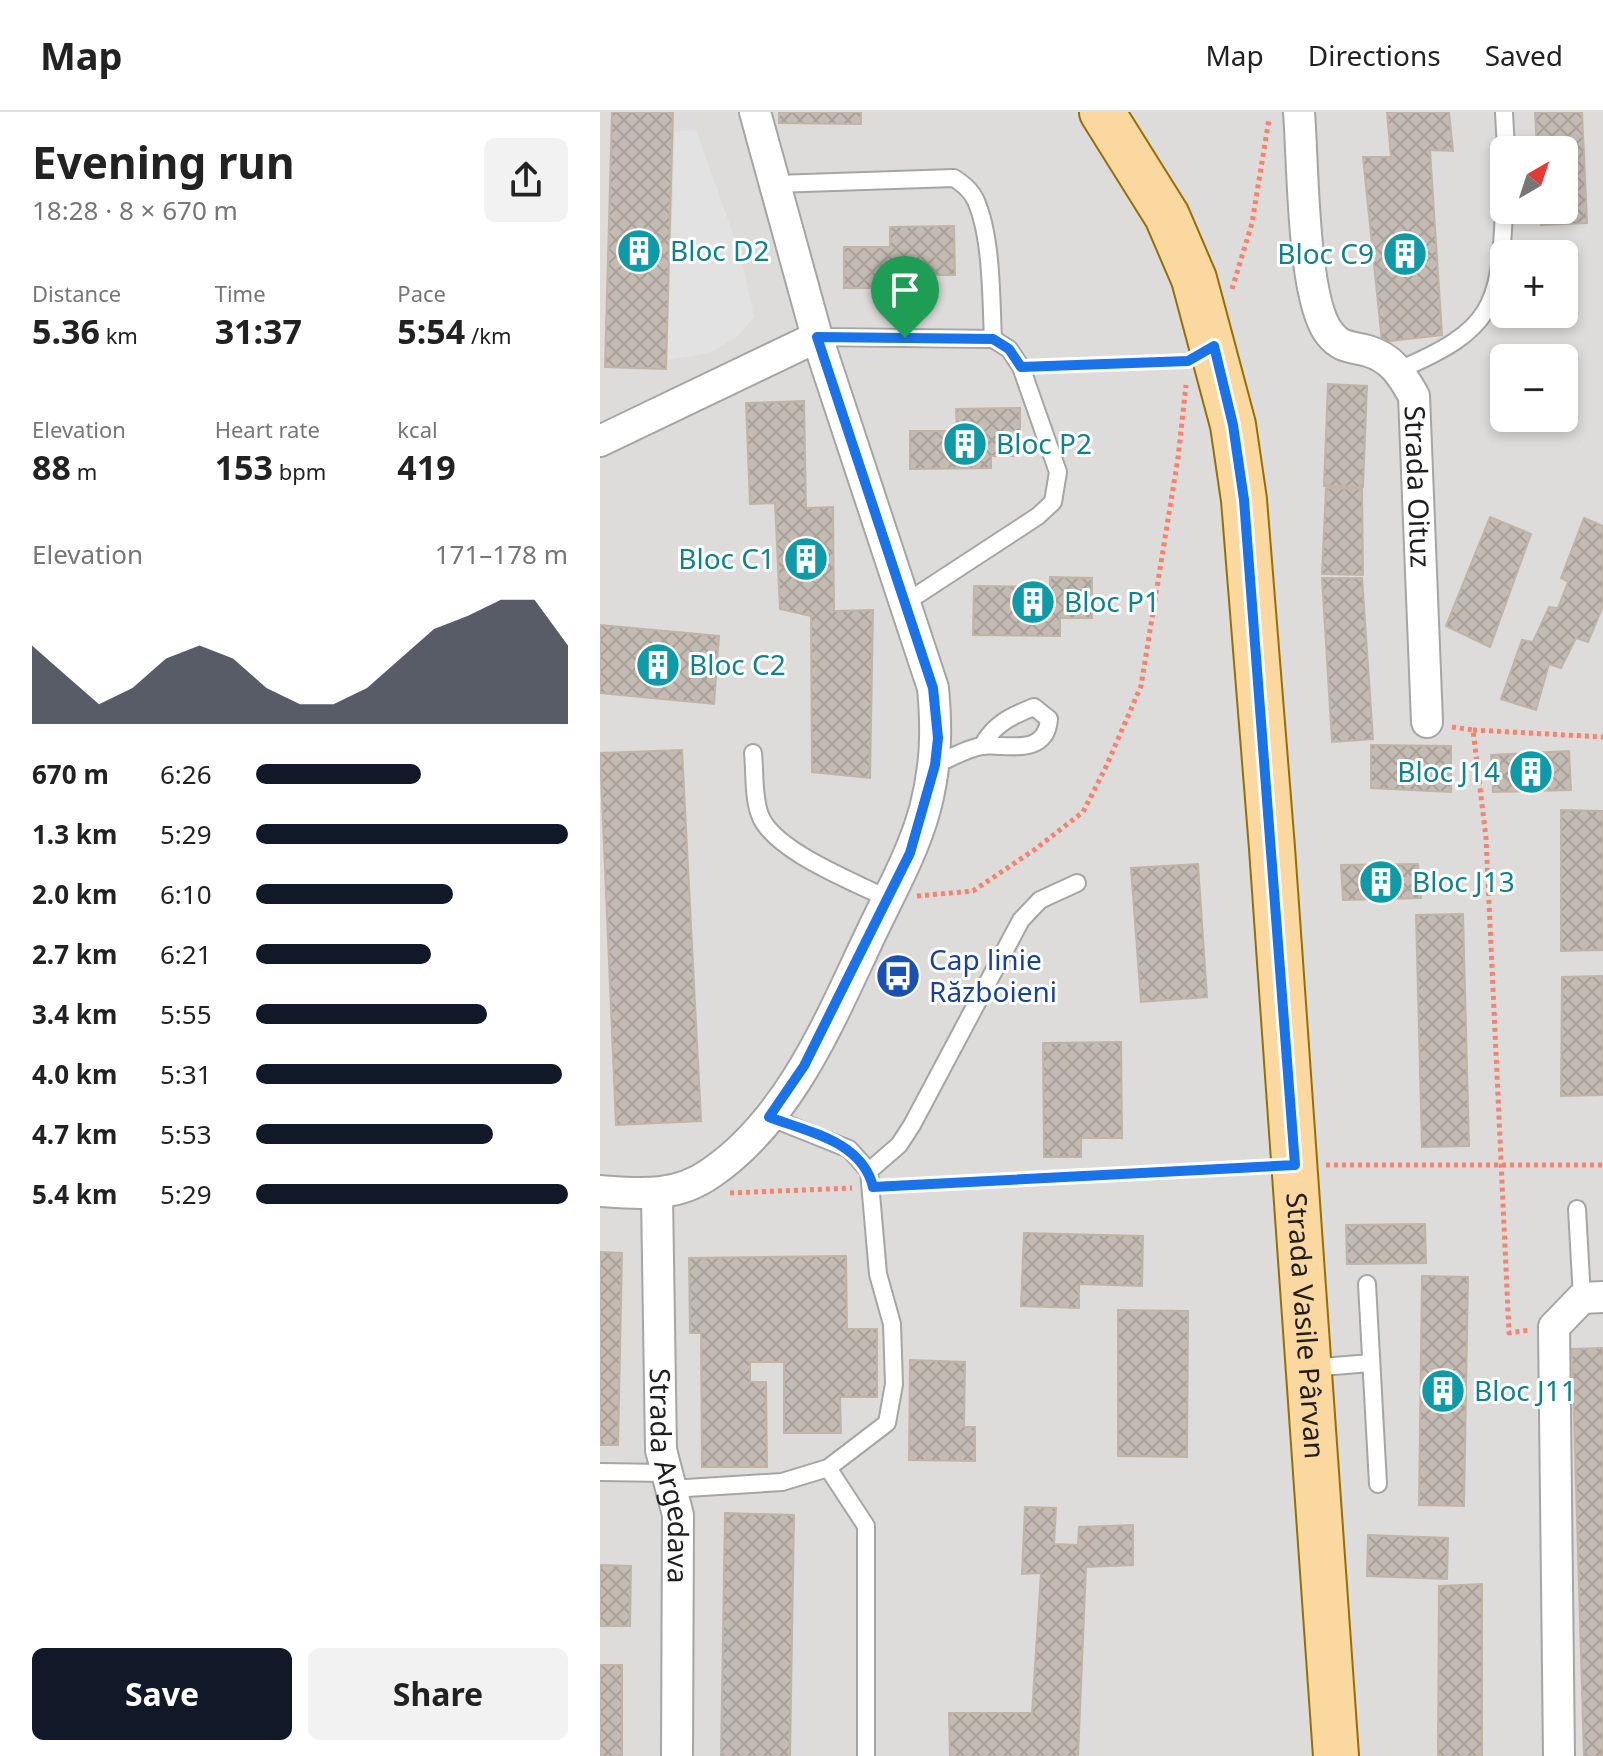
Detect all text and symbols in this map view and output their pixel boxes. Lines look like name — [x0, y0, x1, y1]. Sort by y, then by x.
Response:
text: Map — [40, 29, 123, 81]
text: Map — [1205, 36, 1264, 74]
text: Directions — [1308, 36, 1441, 74]
text: Saved — [1485, 36, 1563, 74]
text: Evening run — [32, 132, 295, 192]
north arrow — [1490, 136, 1578, 224]
map controls — [1490, 136, 1578, 432]
button: share — [484, 138, 568, 222]
text: 18:28 · 8 × 670 m — [32, 192, 238, 228]
building icon: Bloc D2 — [615, 227, 663, 275]
building icon: Bloc C9 — [1381, 230, 1429, 278]
place label: Bloc D2 — [670, 231, 770, 269]
place label: Bloc C9 — [1277, 234, 1374, 272]
button: + — [1490, 240, 1578, 328]
pin — [871, 256, 939, 338]
icon: arrive — [883, 268, 927, 312]
text: Distance — [32, 278, 121, 308]
text: Time — [215, 278, 266, 308]
text: Pace — [397, 278, 446, 308]
text: 5.36 — [32, 308, 100, 354]
text: 31:37 — [215, 308, 302, 354]
text: 5:54 — [397, 308, 465, 354]
text: km — [100, 320, 138, 350]
text: /km — [465, 320, 511, 350]
button: − — [1490, 344, 1578, 432]
street label: Strada Oituz — [1396, 405, 1441, 568]
text: Elevation — [32, 414, 126, 444]
text: Heart rate — [215, 414, 320, 444]
text: kcal — [397, 414, 438, 444]
building icon: Bloc P2 — [941, 420, 989, 468]
place label: Bloc P2 — [996, 424, 1092, 462]
text: 88 — [32, 444, 71, 490]
text: 153 — [215, 444, 273, 490]
text: 419 — [397, 444, 456, 490]
text: m — [71, 456, 97, 486]
text: bpm — [273, 456, 326, 486]
building icon: Bloc C1 — [782, 535, 830, 583]
text: Elevation — [32, 536, 143, 572]
text: 171–178 m — [435, 536, 568, 572]
place label: Bloc C1 — [678, 539, 775, 577]
building icon: Bloc P1 — [1009, 578, 1057, 626]
place label: Bloc P1 — [1064, 582, 1160, 620]
building icon: Bloc C2 — [634, 641, 682, 689]
place label: Bloc C2 — [689, 645, 786, 683]
building icon: Bloc J14 — [1507, 748, 1555, 796]
place label: Bloc J14 — [1397, 752, 1500, 790]
text: 670 m — [32, 756, 109, 792]
text: 6:26 — [160, 756, 212, 792]
text: 1.3 km — [32, 816, 117, 852]
text: 5:29 — [160, 816, 212, 852]
building icon: Bloc J13 — [1357, 858, 1405, 906]
place label: Bloc J13 — [1412, 862, 1515, 900]
text: 2.0 km — [32, 876, 117, 912]
text: 6:10 — [160, 876, 212, 912]
text: 2.7 km — [32, 936, 117, 972]
text: 6:21 — [160, 936, 212, 972]
place label: Cap linie Războieni — [929, 940, 1057, 1010]
bus stop icon: Cap linie Războieni — [874, 952, 922, 1000]
text: 3.4 km — [32, 996, 117, 1032]
text: 5:55 — [160, 996, 212, 1032]
text: 4.0 km — [32, 1056, 117, 1092]
text: 5:31 — [160, 1056, 212, 1092]
text: 4.7 km — [32, 1116, 117, 1152]
text: 5:53 — [160, 1116, 212, 1152]
text: 5.4 km — [32, 1176, 117, 1212]
text: 5:29 — [160, 1176, 212, 1212]
street label: Strada Vasile Pârvan — [1278, 1191, 1335, 1460]
building icon: Bloc J11 — [1419, 1367, 1467, 1415]
street label: Strada Argedava — [642, 1368, 699, 1584]
place label: Bloc J11 — [1474, 1371, 1577, 1409]
button: Save — [32, 1648, 292, 1740]
button: Share — [308, 1648, 568, 1740]

